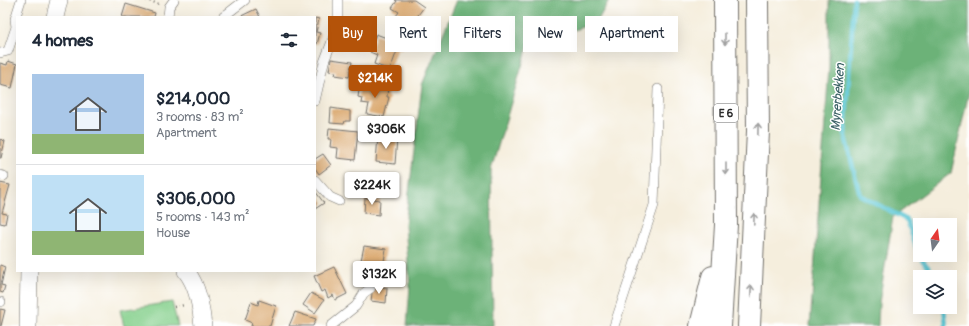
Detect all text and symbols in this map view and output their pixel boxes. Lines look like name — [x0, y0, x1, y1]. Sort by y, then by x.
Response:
chip: Buy — [328, 16, 377, 52]
chip: Rent — [385, 16, 441, 52]
chip: Filters — [449, 16, 515, 52]
chip: New — [523, 16, 577, 52]
chip: Apartment — [585, 16, 678, 52]
icon: filters — [278, 29, 300, 51]
text: 4 homes — [32, 30, 93, 51]
one-way arrow — [721, 32, 729, 45]
water label: Myrerbekken — [828, 62, 848, 131]
pin: $214K — [347, 65, 403, 99]
text: $214K — [358, 70, 392, 86]
text: $214,000 — [156, 88, 230, 109]
icon: home — [64, 90, 112, 138]
road number: E 6 — [714, 104, 738, 122]
text: 3 rooms · 83 m² — [156, 109, 244, 125]
pin: $306K — [358, 116, 414, 150]
text: $306K — [367, 121, 405, 137]
one-way arrow — [754, 123, 762, 136]
text: Apartment — [156, 125, 217, 141]
one-way arrow — [722, 162, 730, 175]
pin: $224K — [344, 172, 400, 206]
text: $224K — [354, 177, 390, 193]
text: $306,000 — [156, 188, 235, 209]
icon: home — [64, 191, 112, 239]
text: 5 rooms · 143 m² — [156, 209, 250, 225]
one-way arrow — [750, 213, 758, 226]
north arrow — [913, 218, 957, 262]
map controls — [913, 218, 957, 314]
text: House — [156, 225, 190, 241]
pin: $132K — [351, 261, 407, 295]
text: $132K — [362, 266, 396, 282]
button: layers — [913, 270, 957, 314]
one-way arrow — [747, 285, 755, 298]

